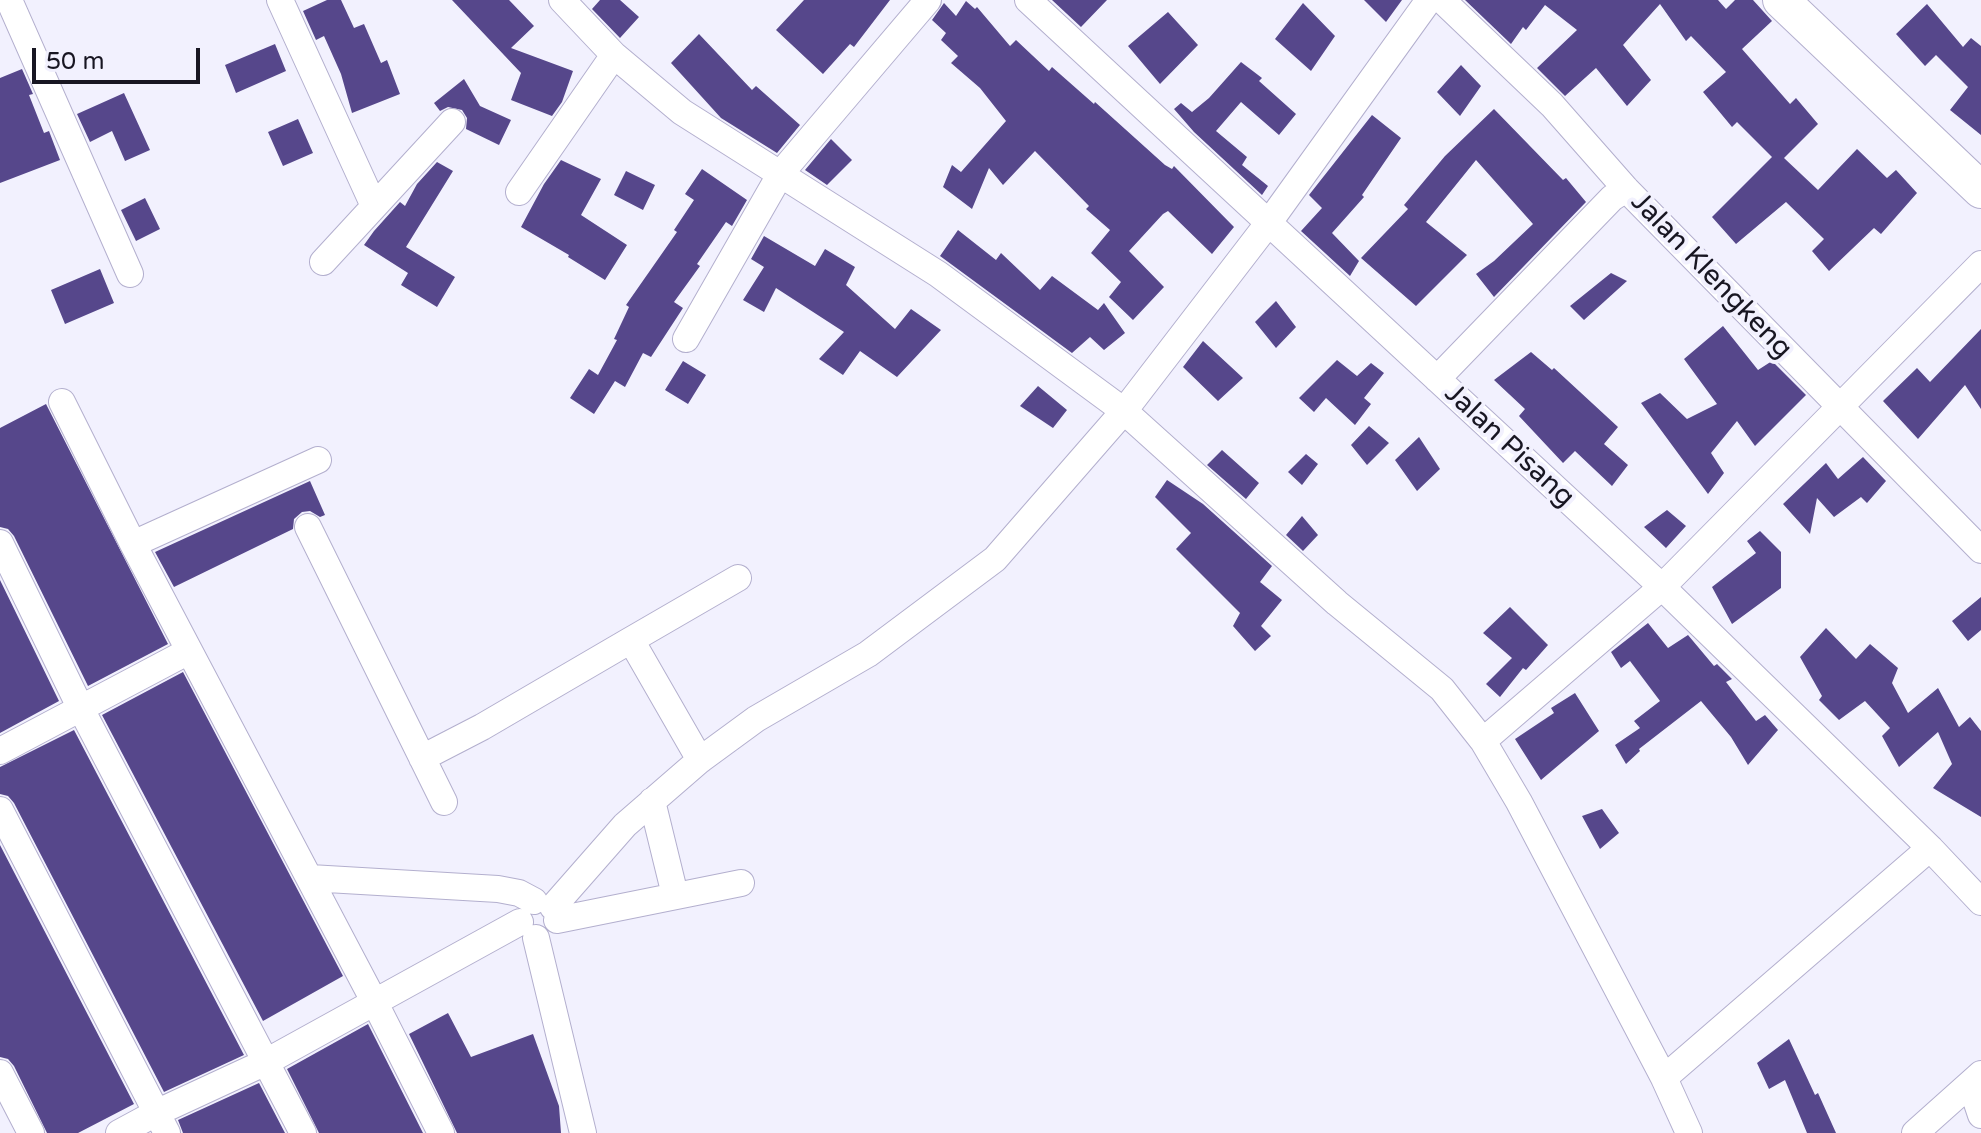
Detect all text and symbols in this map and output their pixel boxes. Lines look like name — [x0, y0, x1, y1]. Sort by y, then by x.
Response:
scale bar — [36, 32, 204, 82]
text: 50 m — [46, 47, 104, 76]
street label: Jalan Klengkeng — [1623, 186, 1799, 366]
street label: Jalan Pisang — [1437, 377, 1581, 515]

